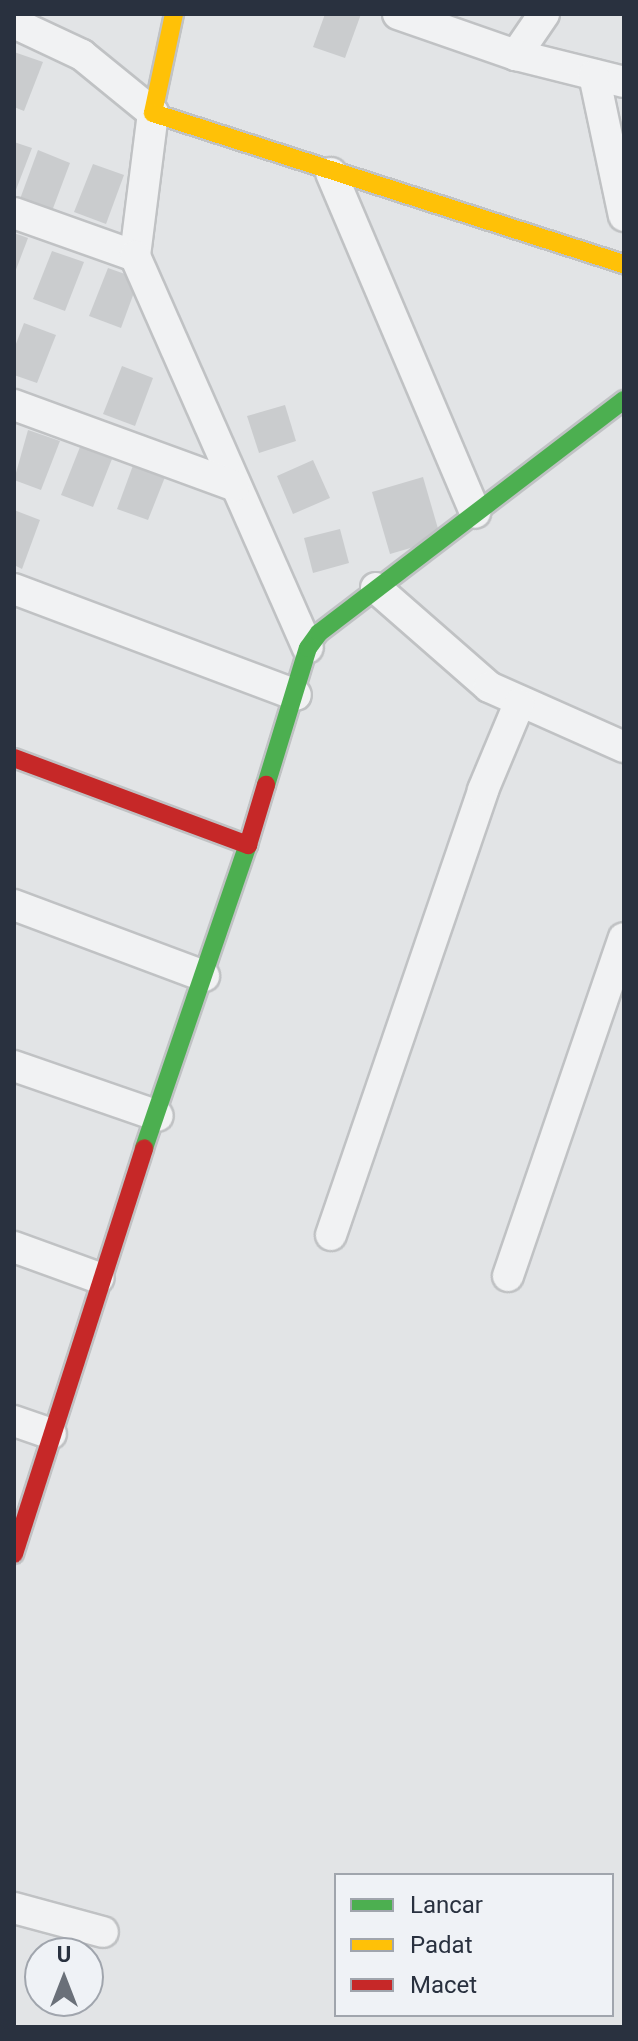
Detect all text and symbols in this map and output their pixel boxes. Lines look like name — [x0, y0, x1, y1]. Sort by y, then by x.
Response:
legend — [334, 1873, 614, 2017]
text: Lancar — [410, 1891, 483, 1919]
text: Padat — [410, 1931, 473, 1959]
north arrow — [24, 1937, 104, 2017]
text: U — [57, 1942, 71, 1967]
text: Macet — [410, 1971, 477, 1999]

